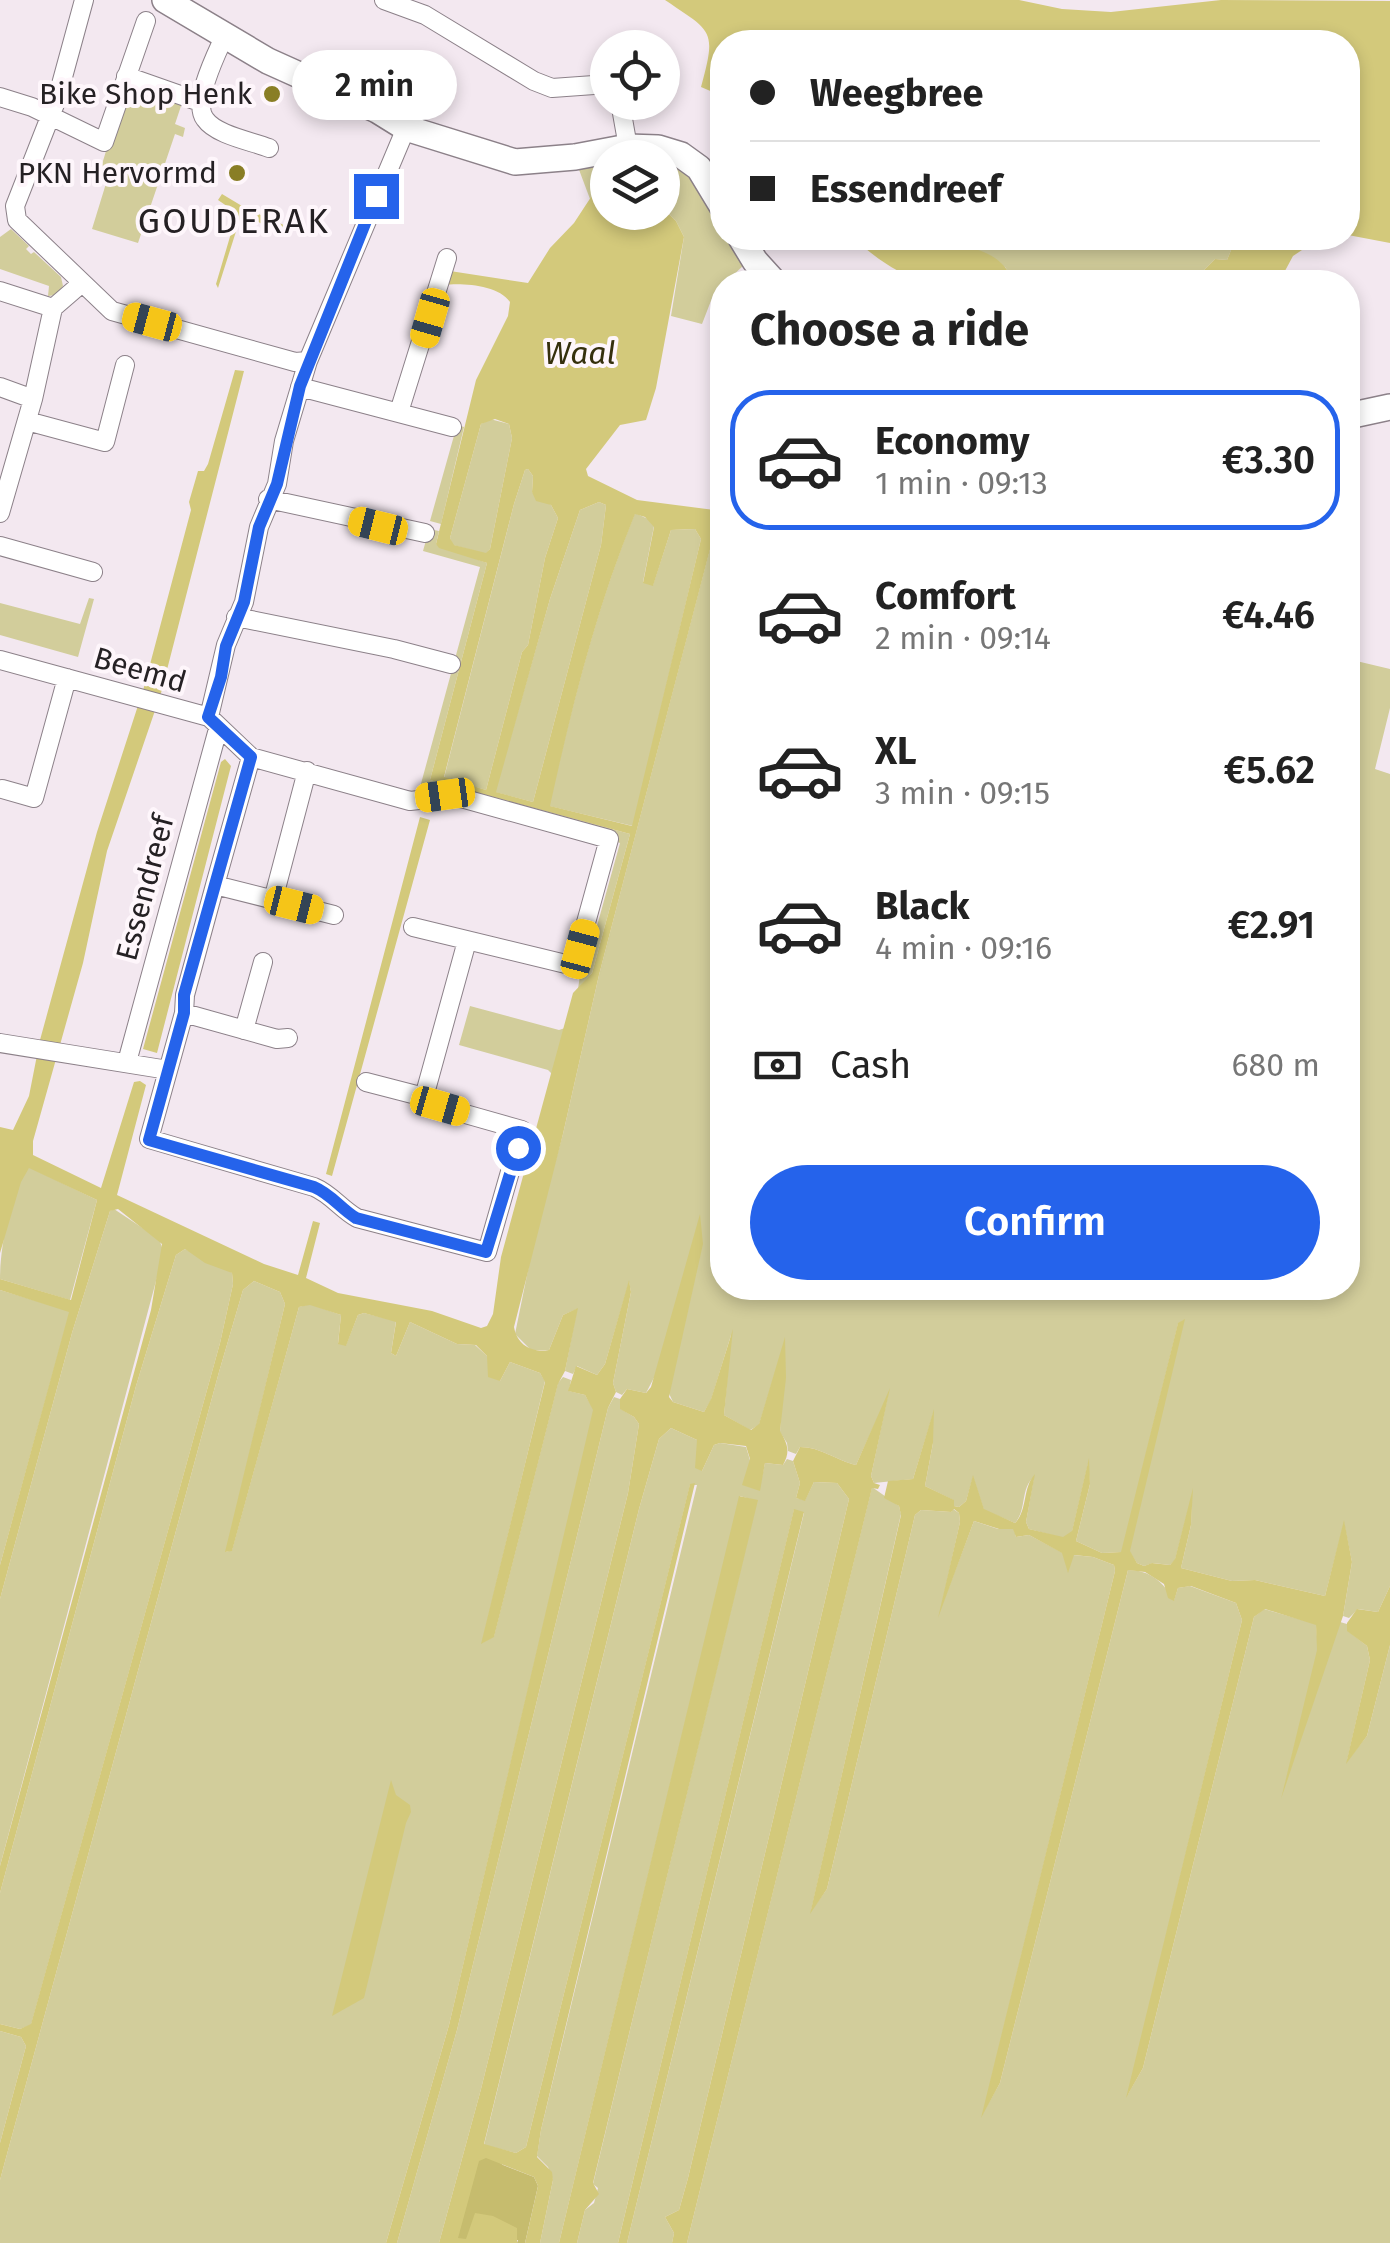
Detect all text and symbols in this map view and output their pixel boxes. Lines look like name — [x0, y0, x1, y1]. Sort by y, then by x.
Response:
map controls — [590, 30, 680, 230]
button: locate — [590, 30, 680, 120]
callout: 2 min — [294, 51, 458, 121]
text: 2 min — [335, 66, 414, 104]
text: Weegbree — [810, 70, 983, 116]
place label: Bike Shop Henk — [39, 76, 253, 112]
marker: Bike Shop Henk — [261, 83, 283, 105]
button: layers — [590, 140, 680, 230]
place label: PKN Hervormd — [18, 155, 217, 191]
marker: PKN Hervormd — [226, 162, 248, 184]
text: Essendreef — [810, 166, 1002, 212]
route end — [354, 174, 399, 219]
district label: GOUDERAK — [138, 200, 330, 242]
car — [407, 285, 453, 351]
car — [119, 300, 185, 344]
text: Choose a ride — [750, 303, 1029, 357]
water label: Waal — [544, 334, 616, 372]
icon: car — [755, 415, 845, 505]
text: Economy — [875, 418, 1030, 464]
text: €3.30 — [1222, 437, 1315, 483]
text: 1 min · 09:13 — [875, 464, 1048, 502]
car — [345, 504, 411, 548]
icon: car — [755, 570, 845, 660]
text: Comfort — [875, 573, 1016, 619]
text: €4.46 — [1222, 592, 1315, 638]
text: 2 min · 09:14 — [875, 619, 1051, 657]
street label: Beemd — [90, 640, 190, 700]
icon: car — [755, 725, 845, 815]
text: XL — [875, 728, 917, 774]
text: €5.62 — [1224, 747, 1315, 793]
text: 3 min · 09:15 — [875, 774, 1050, 812]
car — [413, 776, 477, 814]
street label: Essendreef — [108, 810, 182, 965]
icon: car — [755, 880, 845, 970]
car — [261, 883, 327, 927]
text: Black — [875, 883, 970, 929]
text: €2.91 — [1228, 902, 1315, 948]
car — [558, 916, 602, 982]
text: 4 min · 09:16 — [875, 929, 1052, 967]
icon: cash — [750, 1038, 805, 1093]
text: Cash — [830, 1042, 911, 1088]
text: 680 m — [1232, 1046, 1320, 1084]
car — [407, 1083, 473, 1129]
route start — [496, 1126, 541, 1171]
button: Confirm — [750, 1165, 1320, 1280]

